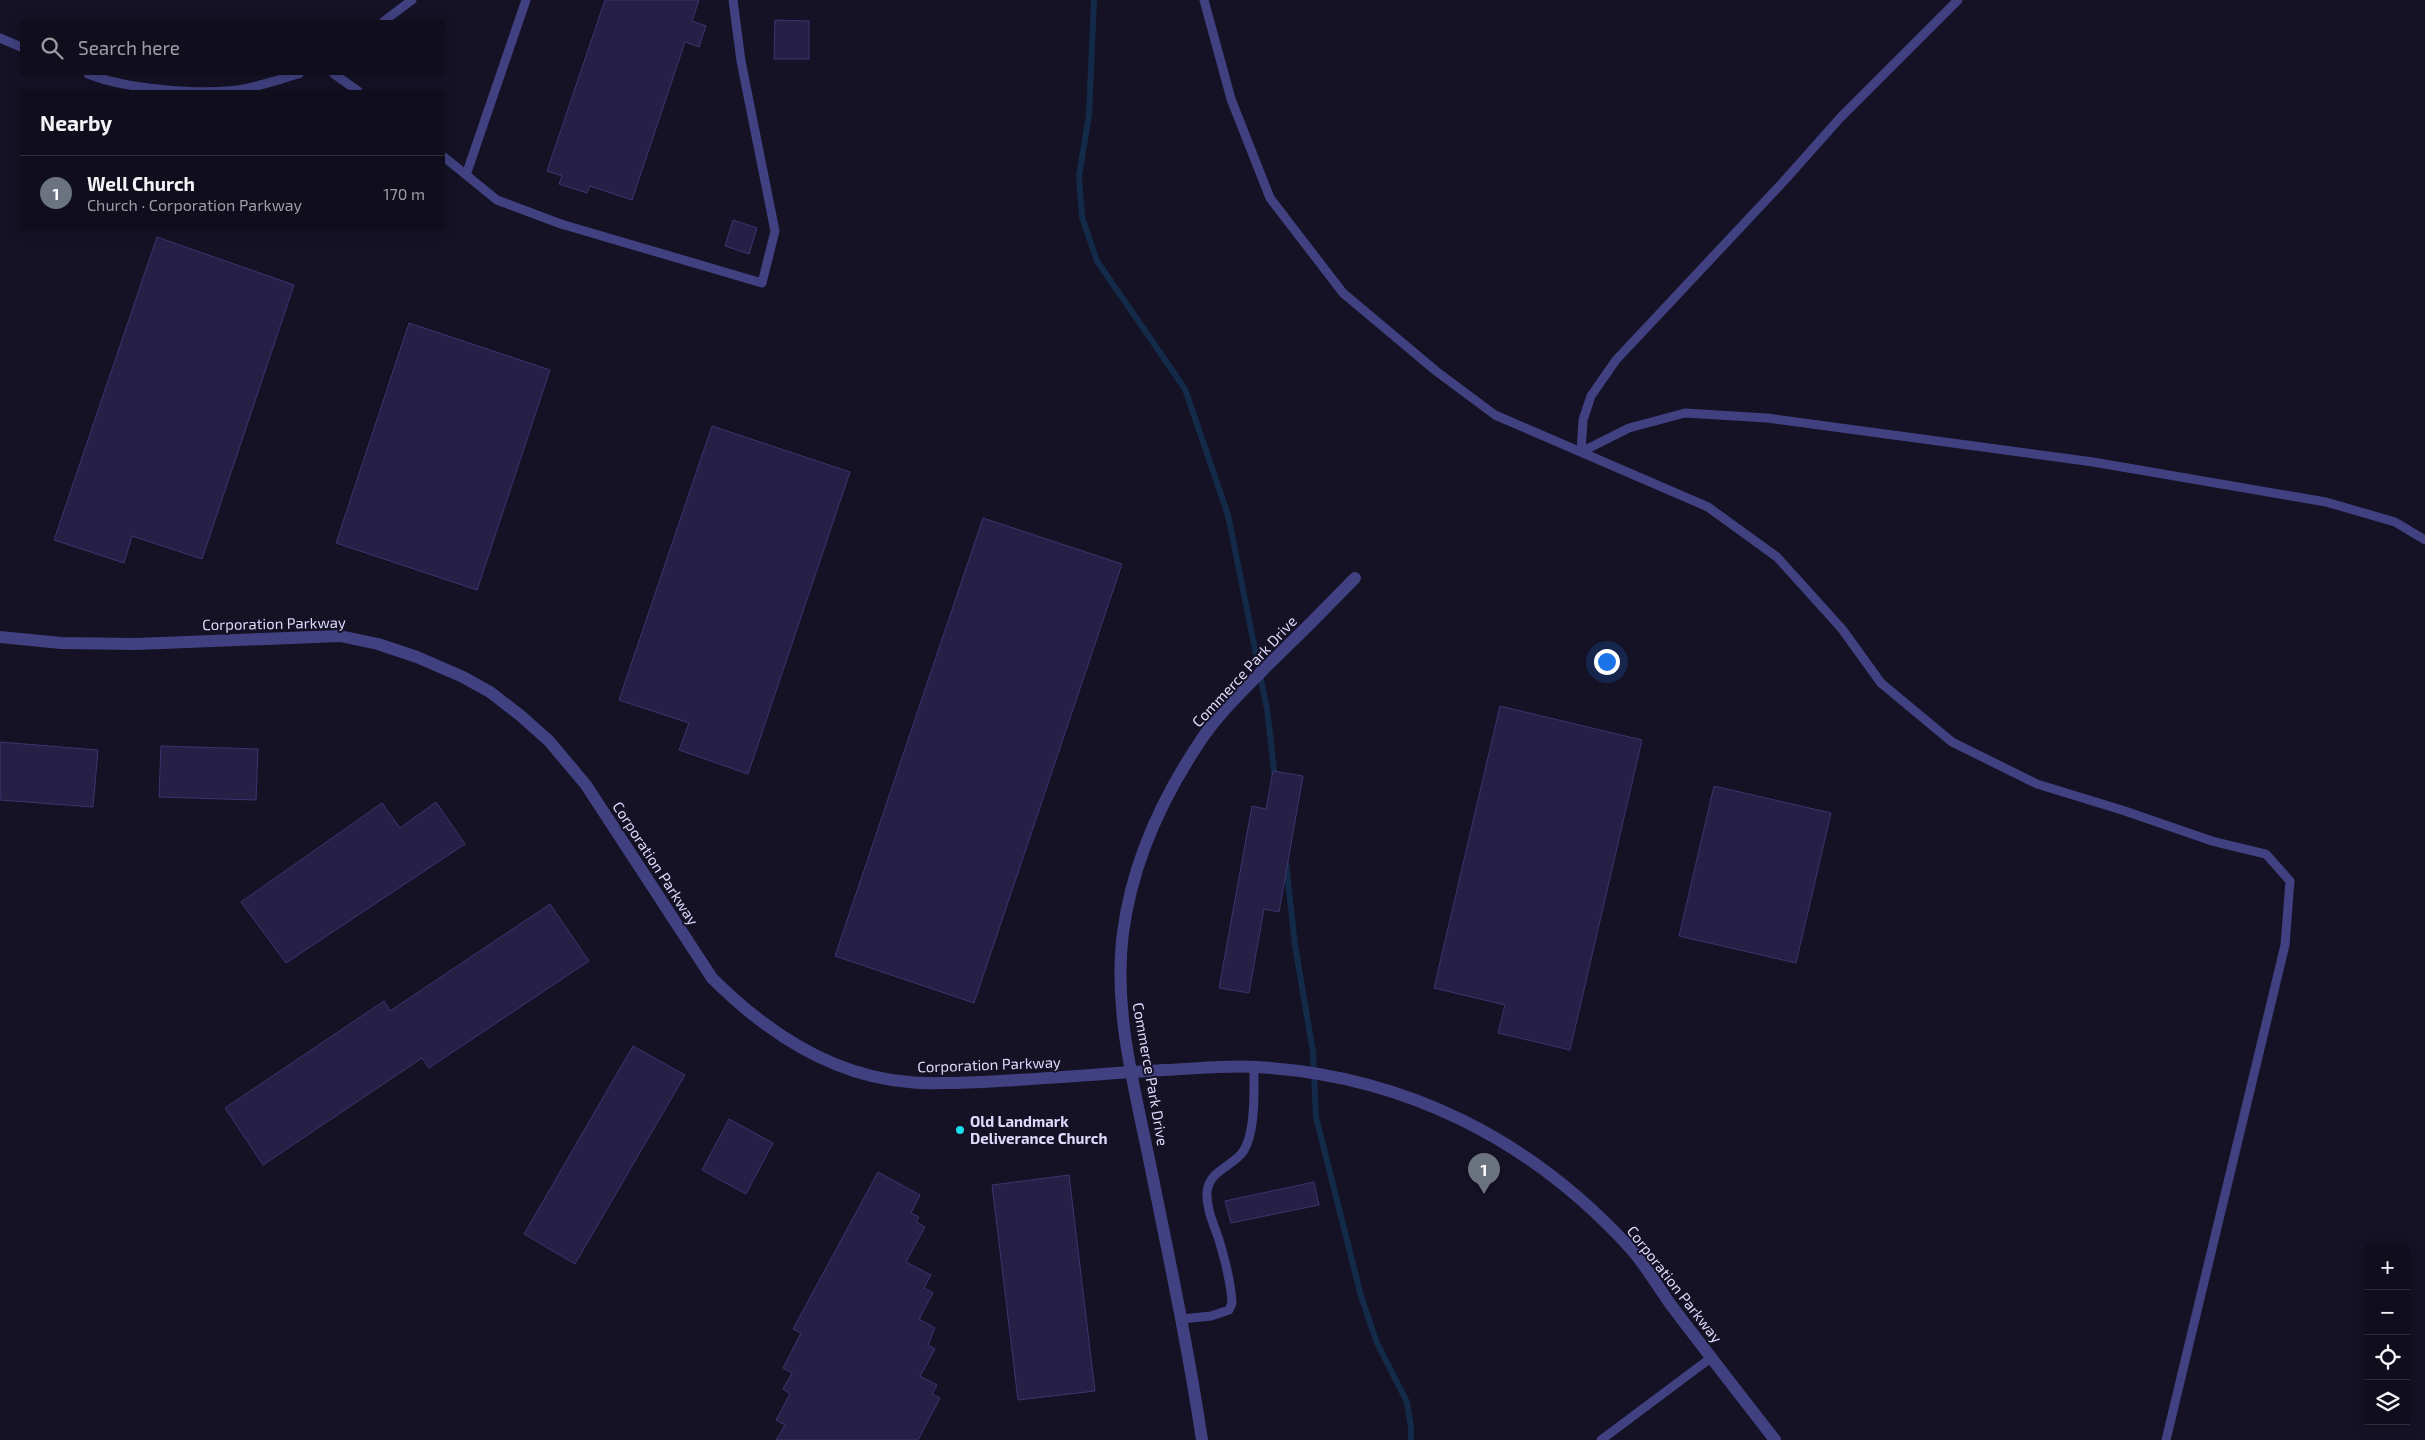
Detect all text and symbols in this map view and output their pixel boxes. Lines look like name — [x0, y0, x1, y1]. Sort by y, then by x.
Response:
search box — [20, 20, 445, 75]
icon: search — [38, 34, 66, 62]
text: Search here — [78, 36, 180, 59]
text: Nearby — [40, 110, 112, 135]
text: Well Church — [87, 172, 195, 195]
text: 1 — [53, 184, 59, 203]
text: 170 m — [383, 184, 425, 203]
text: Church · Corporation Parkway — [87, 195, 302, 214]
street label: Commerce Park Drive — [1188, 612, 1300, 730]
street label: Corporation Parkway — [202, 613, 346, 633]
your location — [1594, 649, 1620, 675]
street label: Corporation Parkway — [609, 798, 703, 928]
street label: Commerce Park Drive — [1130, 1001, 1172, 1147]
street label: Corporation Parkway — [917, 1052, 1061, 1076]
place label: Old Landmark Deliverance Church — [970, 1112, 1107, 1147]
marker: Old Landmark Deliverance Church — [954, 1124, 966, 1136]
pin: 1 — [1468, 1153, 1500, 1194]
street label: Corporation Parkway — [1624, 1222, 1726, 1346]
map controls — [2365, 1245, 2410, 1425]
button: + — [2365, 1245, 2410, 1290]
button: − — [2365, 1290, 2410, 1335]
button: locate — [2365, 1335, 2410, 1380]
button: layers — [2365, 1380, 2410, 1425]

